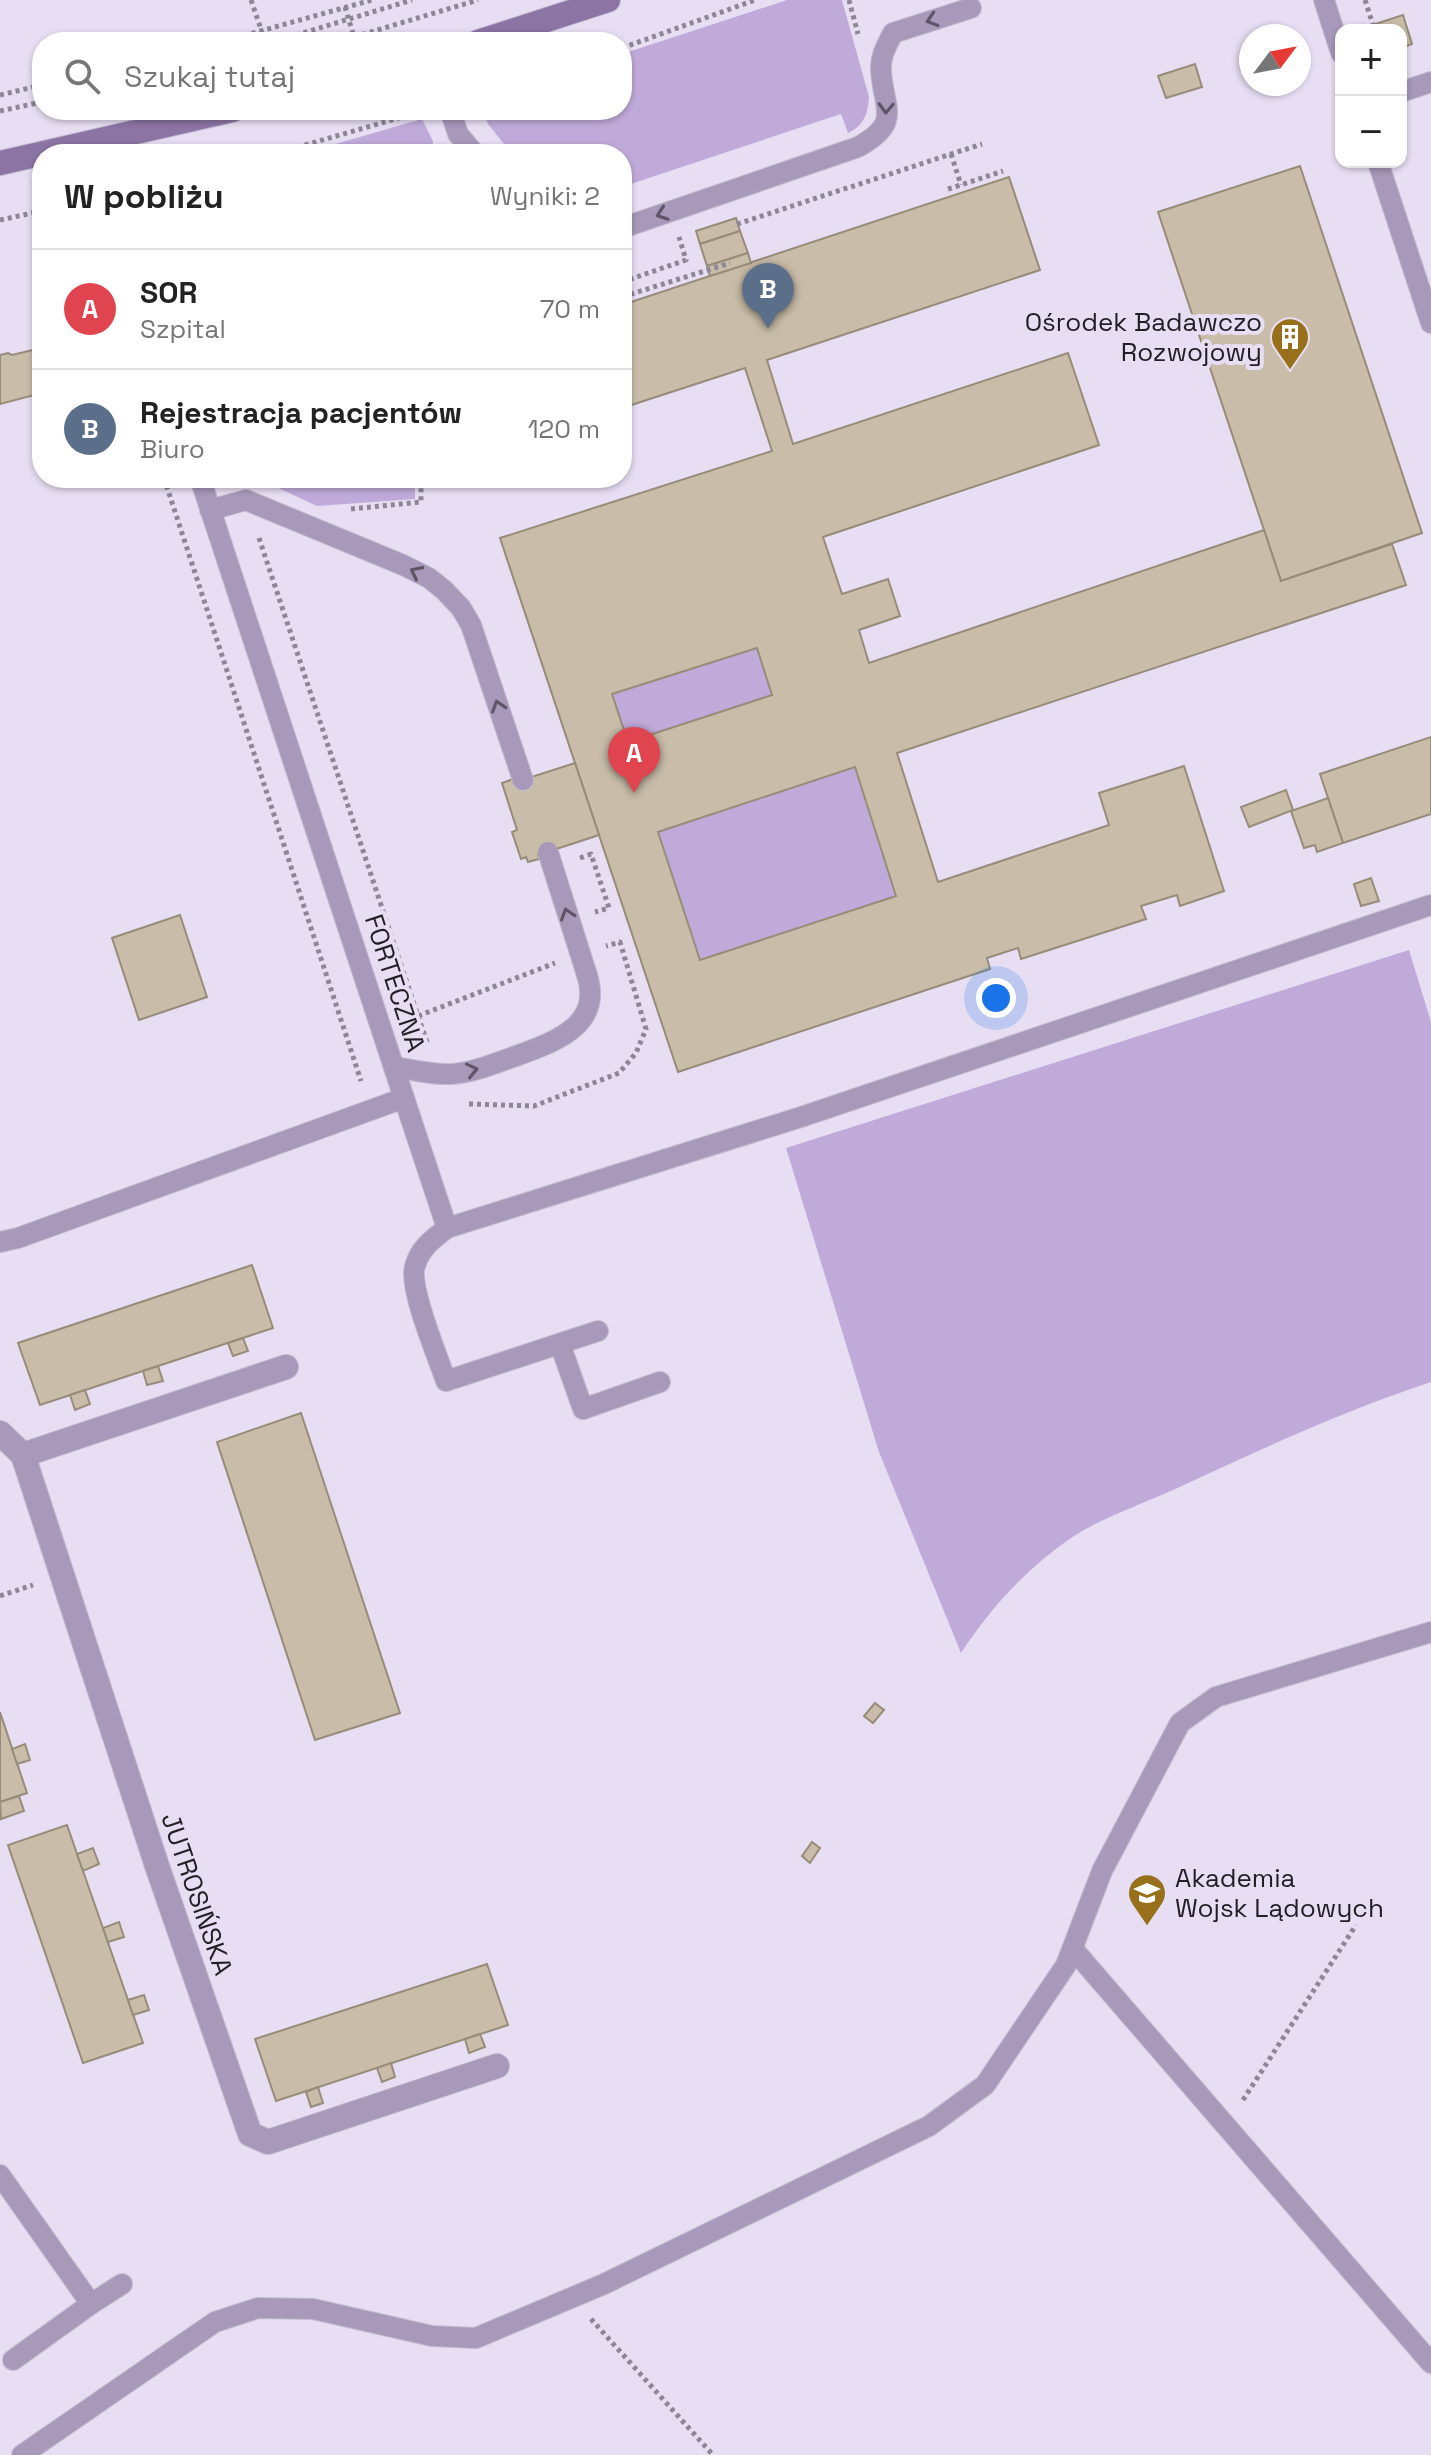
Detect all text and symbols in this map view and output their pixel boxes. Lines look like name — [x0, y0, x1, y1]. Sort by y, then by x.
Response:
one-way arrow — [925, 11, 939, 27]
north arrow — [1239, 24, 1311, 96]
map controls — [1335, 24, 1407, 168]
button: + — [1335, 24, 1407, 96]
search box — [32, 32, 632, 120]
icon: search — [60, 54, 104, 98]
text: Szukaj tutaj — [124, 57, 295, 96]
button: − — [1335, 96, 1407, 168]
one-way arrow — [877, 102, 894, 114]
text: W pobliżu — [64, 175, 224, 218]
text: Wyniki: 2 — [490, 179, 600, 213]
one-way arrow — [656, 205, 670, 221]
pin: B — [742, 263, 794, 329]
text: SOR — [140, 273, 197, 312]
text: A — [82, 292, 98, 326]
text: 70 m — [540, 292, 600, 326]
place label: Ośrodek Badawczo Rozwojowy — [1025, 305, 1262, 369]
text: Szpital — [140, 312, 226, 346]
building icon: Ośrodek Badawczo Rozwojowy — [1269, 316, 1311, 371]
text: Rejestracja pacjentów — [140, 393, 462, 432]
text: B — [81, 412, 99, 446]
text: 120 m — [528, 412, 600, 446]
text: Biuro — [140, 432, 205, 466]
one-way arrow — [410, 566, 425, 581]
one-way arrow — [492, 699, 508, 713]
pin: A — [608, 727, 660, 793]
one-way arrow — [561, 907, 577, 921]
street label: FORTECZNA — [357, 910, 433, 1056]
your location — [976, 978, 1016, 1018]
one-way arrow — [465, 1062, 479, 1079]
street label: JUTROSIŃSKA — [153, 1808, 241, 1980]
place label: Akademia Wojsk Lądowych — [1175, 1861, 1384, 1925]
school or university icon: Akademia Wojsk Lądowych — [1126, 1872, 1168, 1927]

